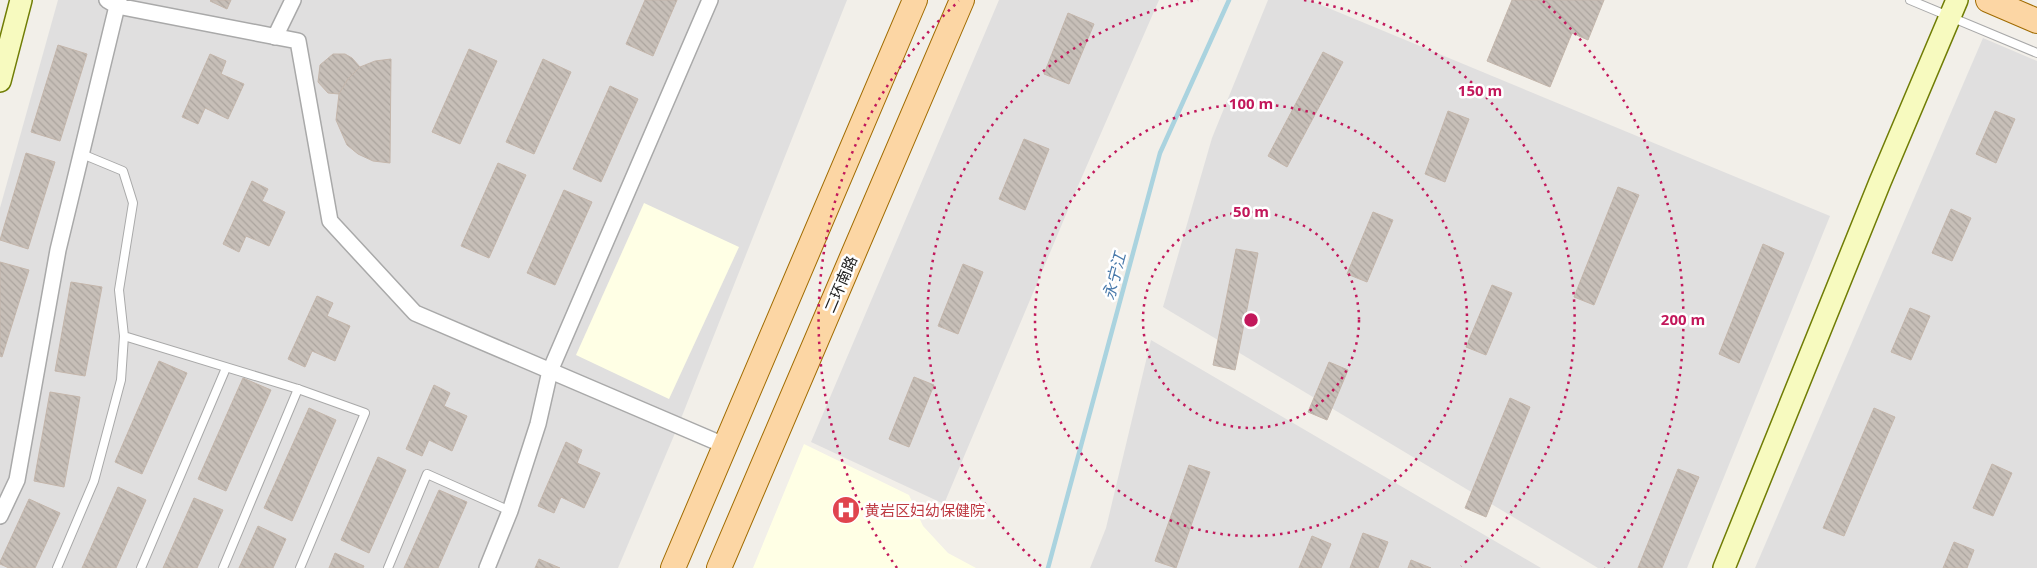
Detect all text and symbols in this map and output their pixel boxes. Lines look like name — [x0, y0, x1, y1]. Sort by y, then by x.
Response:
text: 150 m — [1458, 80, 1502, 100]
text: 100 m — [1229, 93, 1273, 113]
text: 50 m — [1233, 201, 1269, 221]
water label: 永宁江 — [1097, 248, 1131, 302]
street label: 二环南路 — [819, 252, 861, 316]
text: 200 m — [1661, 309, 1705, 329]
centre of rings — [1242, 311, 1260, 329]
hospital icon: 黄岩区妇幼保健院 — [831, 495, 861, 525]
place label: 黄岩区妇幼保健院 — [865, 500, 985, 520]

